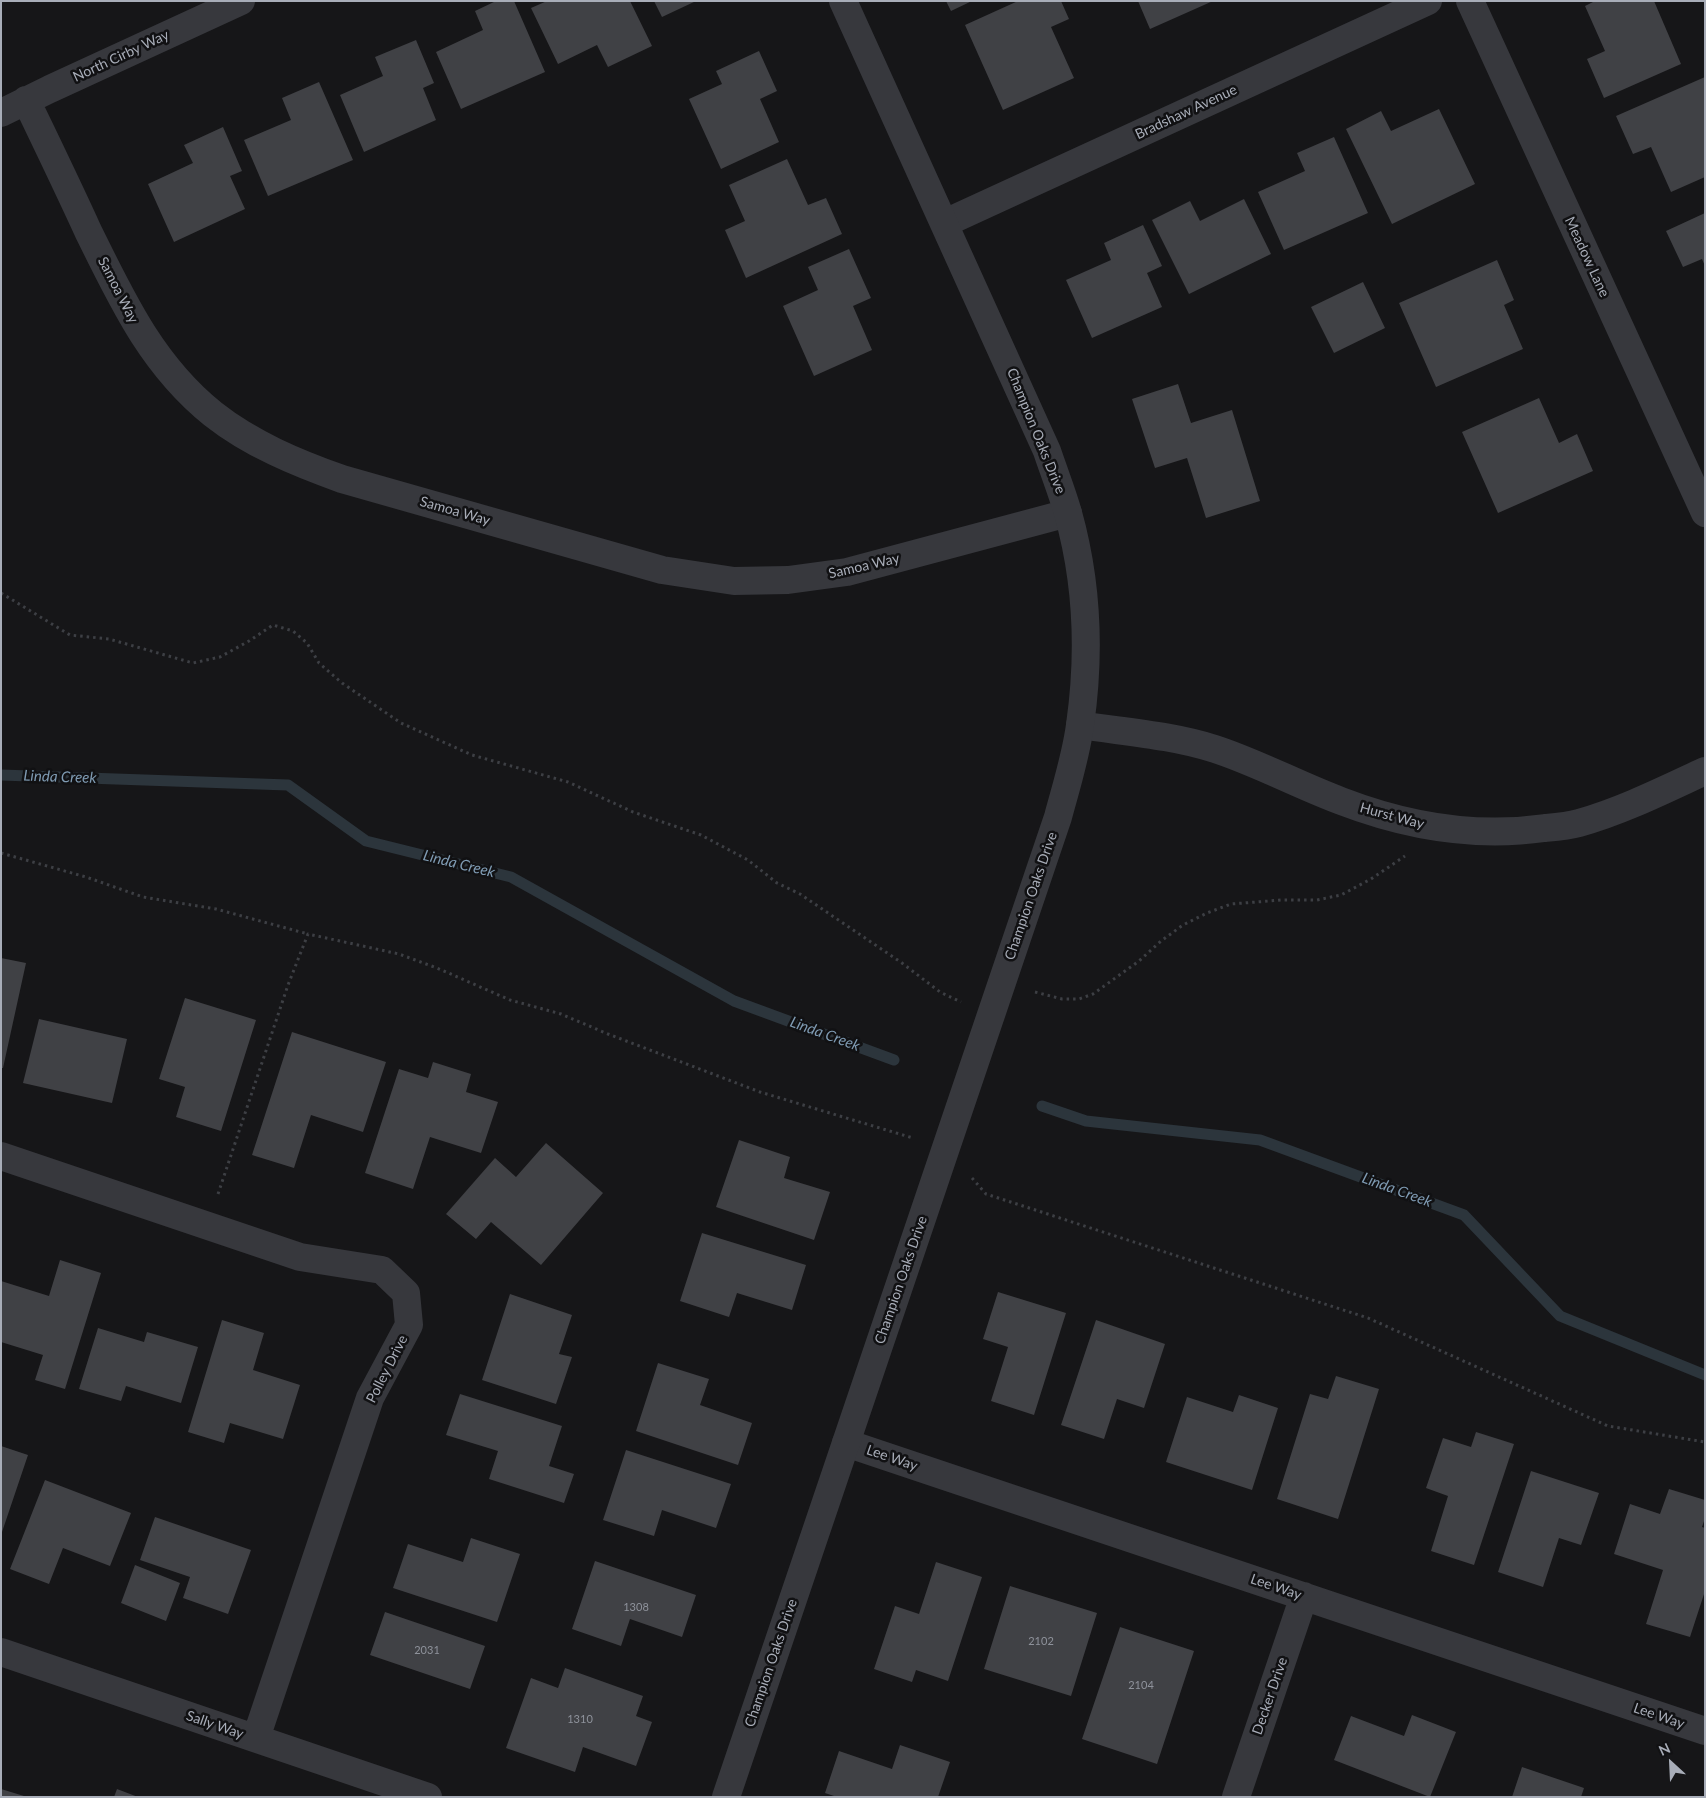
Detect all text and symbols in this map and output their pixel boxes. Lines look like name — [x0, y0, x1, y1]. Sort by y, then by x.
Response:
street label: North Cirby Way — [70, 26, 172, 86]
street label: Bradshaw Avenue — [1132, 81, 1240, 143]
street label: Meadow Lane — [1561, 214, 1613, 300]
street label: Samoa Way — [94, 254, 142, 326]
street label: Champion Oaks Drive — [1003, 366, 1069, 496]
street label: Samoa Way — [418, 493, 492, 529]
street label: Samoa Way — [827, 550, 901, 582]
water label: Linda Creek — [23, 767, 97, 787]
street label: Hurst Way — [1358, 799, 1426, 833]
street label: Champion Oaks Drive — [1001, 830, 1061, 962]
water label: Linda Creek — [421, 846, 497, 882]
water label: Linda Creek — [788, 1013, 862, 1055]
water label: Linda Creek — [1360, 1169, 1434, 1211]
street label: Champion Oaks Drive — [871, 1214, 931, 1346]
street label: Polley Drive — [363, 1332, 411, 1406]
street label: Lee Way — [864, 1441, 920, 1475]
street label: Lee Way — [1248, 1570, 1304, 1604]
street label: Champion Oaks Drive — [741, 1597, 801, 1729]
house number: 1308 — [623, 1600, 649, 1614]
house number: 2102 — [1028, 1634, 1054, 1648]
house number: 2031 — [414, 1643, 440, 1657]
street label: Decker Drive — [1249, 1655, 1291, 1737]
house number: 2104 — [1128, 1678, 1154, 1692]
street label: Lee Way — [1631, 1699, 1687, 1733]
street label: Sally Way — [184, 1707, 246, 1743]
house number: 1310 — [567, 1712, 593, 1726]
north arrow — [1646, 1738, 1696, 1788]
text: N — [1656, 1739, 1673, 1759]

